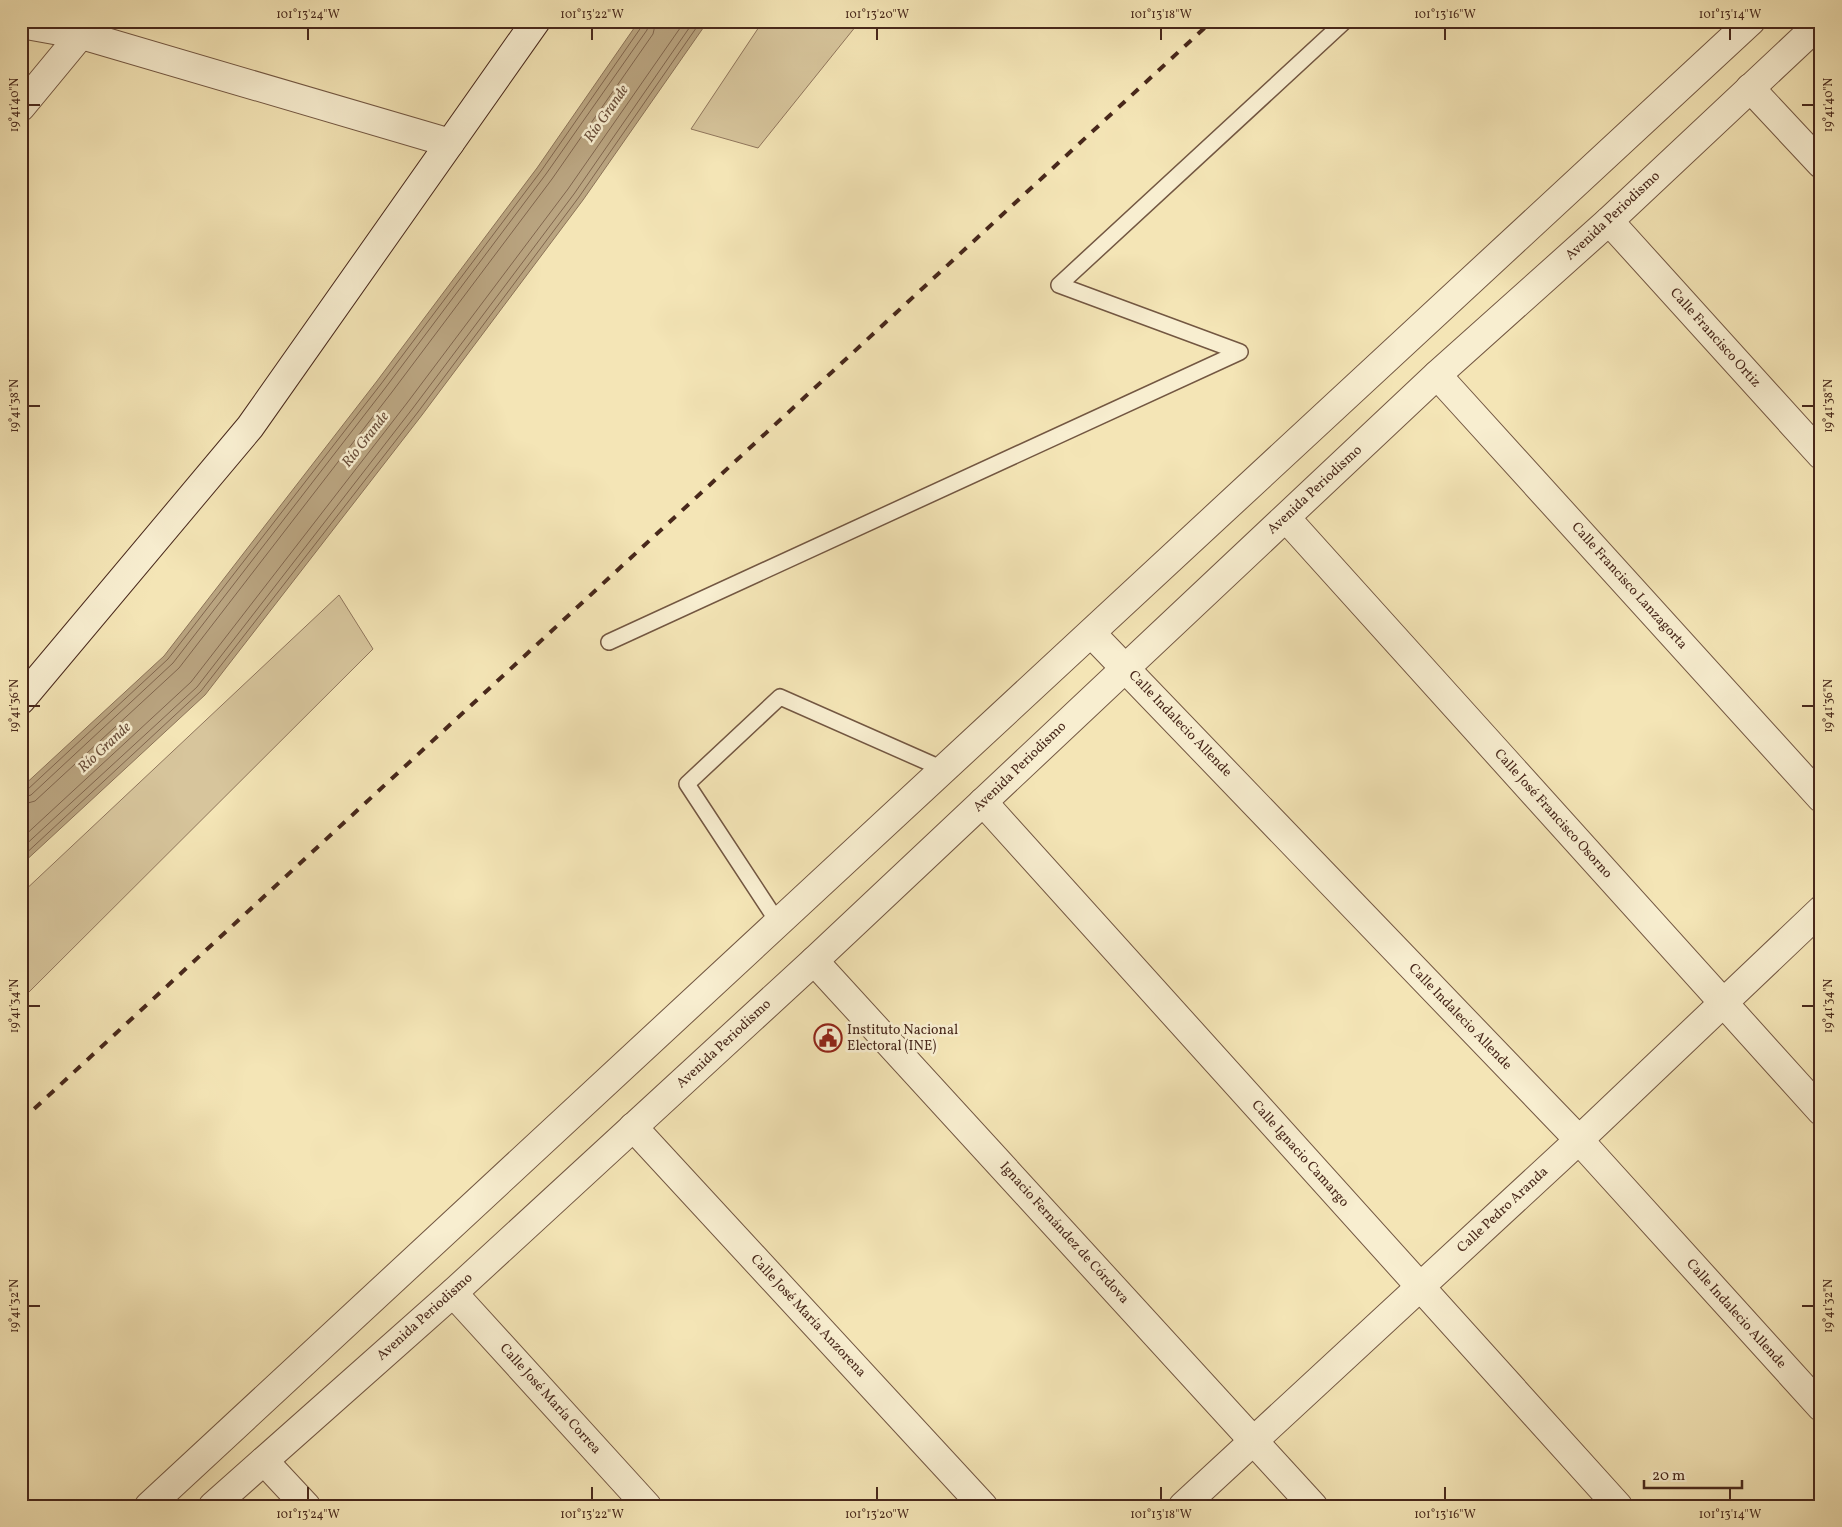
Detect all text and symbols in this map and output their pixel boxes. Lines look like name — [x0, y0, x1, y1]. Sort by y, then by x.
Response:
text: 101°13'24"W — [276, 7, 340, 23]
text: 101°13'22"W — [560, 7, 624, 23]
text: 101°13'20"W — [845, 7, 909, 23]
text: 101°13'18"W — [1130, 7, 1192, 23]
text: 101°13'16"W — [1414, 7, 1476, 23]
text: 101°13'14"W — [1699, 7, 1761, 23]
text: 19°41'40"N — [7, 78, 23, 132]
text: 19°41'40"N — [1821, 78, 1837, 132]
water label: Río Grande — [580, 81, 635, 147]
street label: Avenida Periodismo — [1562, 167, 1664, 265]
street label: Calle Francisco Ortiz — [1665, 284, 1765, 392]
text: 19°41'38"N — [7, 379, 23, 433]
text: 19°41'38"N — [1821, 379, 1837, 433]
water label: Río Grande — [337, 407, 395, 472]
street label: Avenida Periodismo — [1264, 441, 1366, 539]
street label: Calle Francisco Lanzagorta — [1567, 518, 1691, 654]
street label: Calle Indalecio Allende — [1124, 667, 1236, 782]
text: 19°41'36"N — [7, 679, 23, 733]
text: 19°41'36"N — [1821, 679, 1837, 733]
street label: Avenida Periodismo — [969, 717, 1071, 817]
water label: Río Grande — [74, 718, 137, 778]
street label: Calle José Francisco Osorno — [1490, 745, 1616, 883]
street label: Calle Indalecio Allende — [1404, 960, 1516, 1075]
text: 19°41'34"N — [7, 979, 23, 1033]
text: 19°41'34"N — [1821, 979, 1837, 1033]
street label: Avenida Periodismo — [673, 995, 775, 1093]
place label: Instituto Nacional Electoral (INE) — [847, 1021, 958, 1056]
public building icon: Instituto Nacional Electoral (INE) — [813, 1023, 843, 1053]
street label: Calle Ignacio Camargo — [1247, 1096, 1353, 1212]
street label: Ignacio Fernández de Córdova — [995, 1158, 1133, 1308]
street label: Calle Pedro Aranda — [1453, 1163, 1553, 1257]
street label: Calle José María Anzorena — [746, 1250, 870, 1382]
street label: Calle Indalecio Allende — [1682, 1255, 1791, 1373]
street label: Avenida Periodismo — [373, 1269, 477, 1365]
text: 19°41'32"N — [7, 1279, 23, 1333]
text: 19°41'32"N — [1821, 1279, 1837, 1333]
street label: Calle José María Correa — [495, 1339, 605, 1459]
scale bar — [1644, 1457, 1742, 1489]
text: 20 m — [1652, 1466, 1685, 1487]
text: 101°13'24"W — [276, 1507, 340, 1523]
text: 101°13'22"W — [560, 1507, 624, 1523]
text: 101°13'20"W — [845, 1507, 909, 1523]
text: 101°13'18"W — [1130, 1507, 1192, 1523]
text: 101°13'16"W — [1414, 1507, 1476, 1523]
text: 101°13'14"W — [1699, 1507, 1761, 1523]

